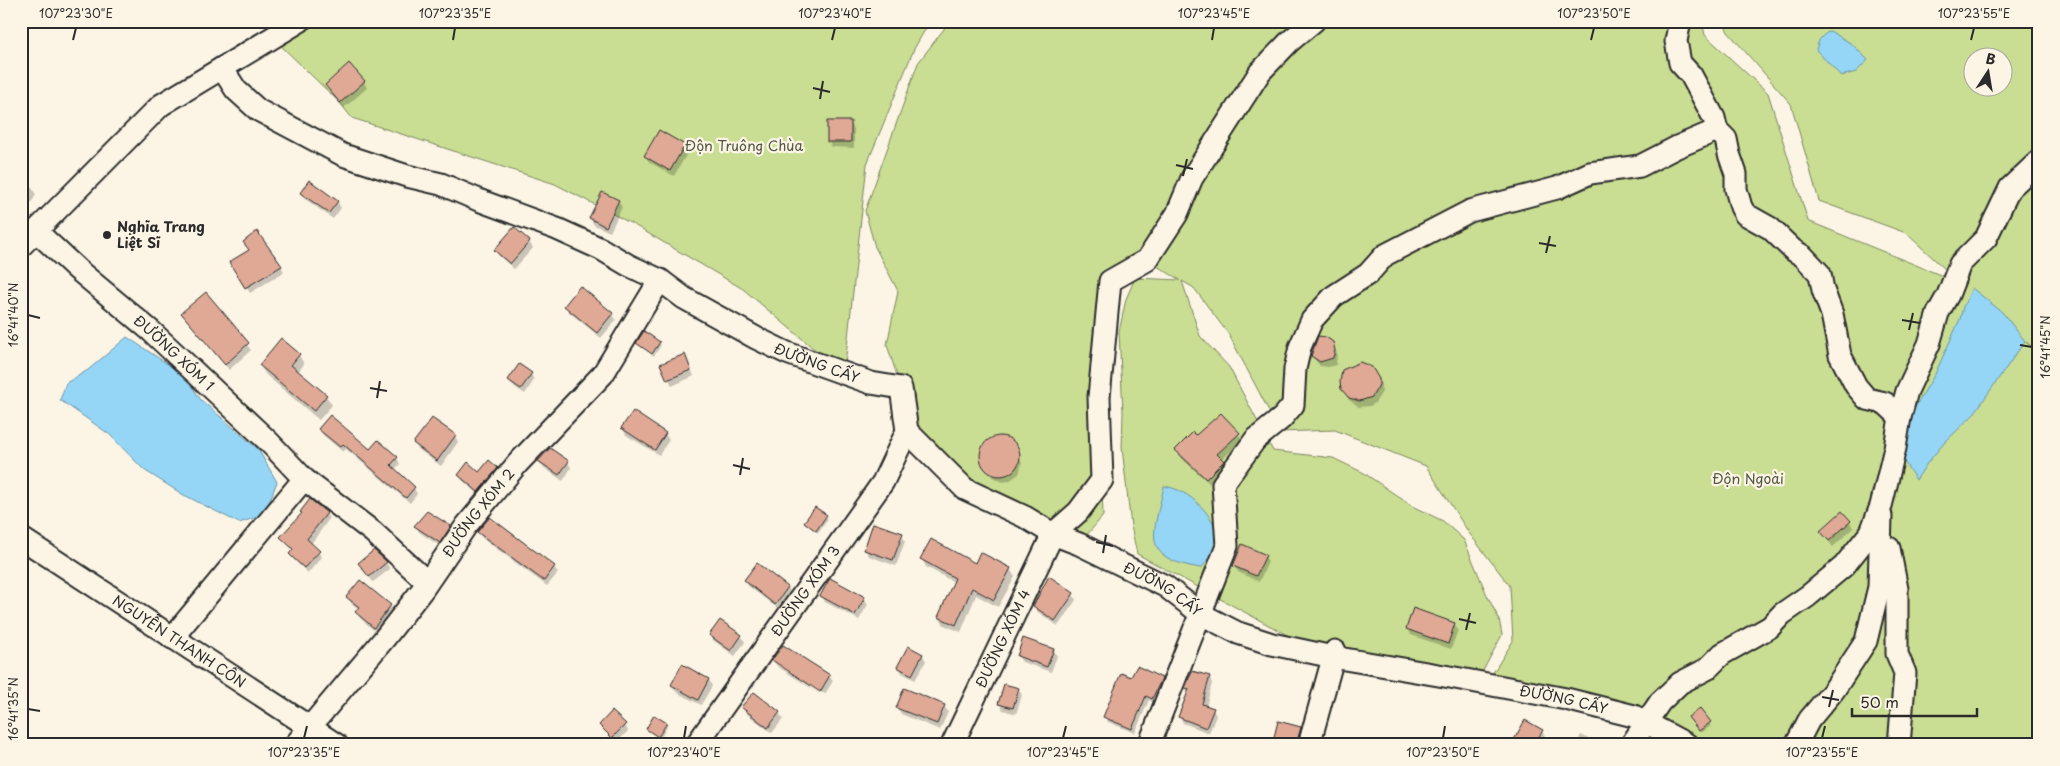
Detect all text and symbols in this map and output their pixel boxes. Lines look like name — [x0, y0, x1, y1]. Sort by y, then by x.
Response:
text: 107°23'30"E — [39, 4, 113, 22]
text: 107°23'35"E — [419, 4, 491, 22]
text: 107°23'40"E — [798, 4, 872, 22]
text: 107°23'45"E — [1178, 4, 1250, 22]
text: 107°23'50"E — [1557, 4, 1631, 22]
text: 107°23'55"E — [1938, 4, 2010, 22]
north arrow — [1962, 48, 2012, 98]
text: B — [1984, 48, 1998, 70]
park label: Độn Truông Chùa — [685, 135, 803, 156]
place label: Nghĩa Trang Liệt Sĩ — [117, 216, 205, 253]
marker: Nghĩa Trang Liệt Sĩ — [101, 229, 113, 241]
text: 16°41'40"N — [4, 283, 22, 347]
street label: ĐƯỜNG XÓM 1 — [129, 310, 219, 395]
text: 16°41'45"N — [2036, 315, 2054, 379]
street label: ĐƯỜNG CẤY — [771, 337, 863, 388]
street label: ĐƯỜNG XÓM 2 — [437, 464, 519, 561]
park label: Độn Ngoài — [1712, 468, 1784, 489]
street label: ĐƯỜNG XÓM 3 — [765, 541, 845, 640]
street label: ĐƯỜNG CẤY — [1120, 556, 1207, 621]
street label: ĐƯỜNG XÓM 4 — [970, 586, 1035, 691]
street label: NGUYỄN THANH CÔN — [108, 590, 250, 693]
text: 16°41'35"N — [4, 677, 22, 741]
street label: ĐƯỜNG CẤY — [1518, 679, 1610, 719]
scale bar — [1852, 686, 1978, 718]
text: 50 m — [1860, 690, 1899, 713]
text: 107°23'35"E — [268, 743, 340, 761]
text: 107°23'40"E — [647, 743, 721, 761]
text: 107°23'45"E — [1027, 743, 1099, 761]
text: 107°23'50"E — [1406, 743, 1480, 761]
text: 107°23'55"E — [1786, 743, 1858, 761]

